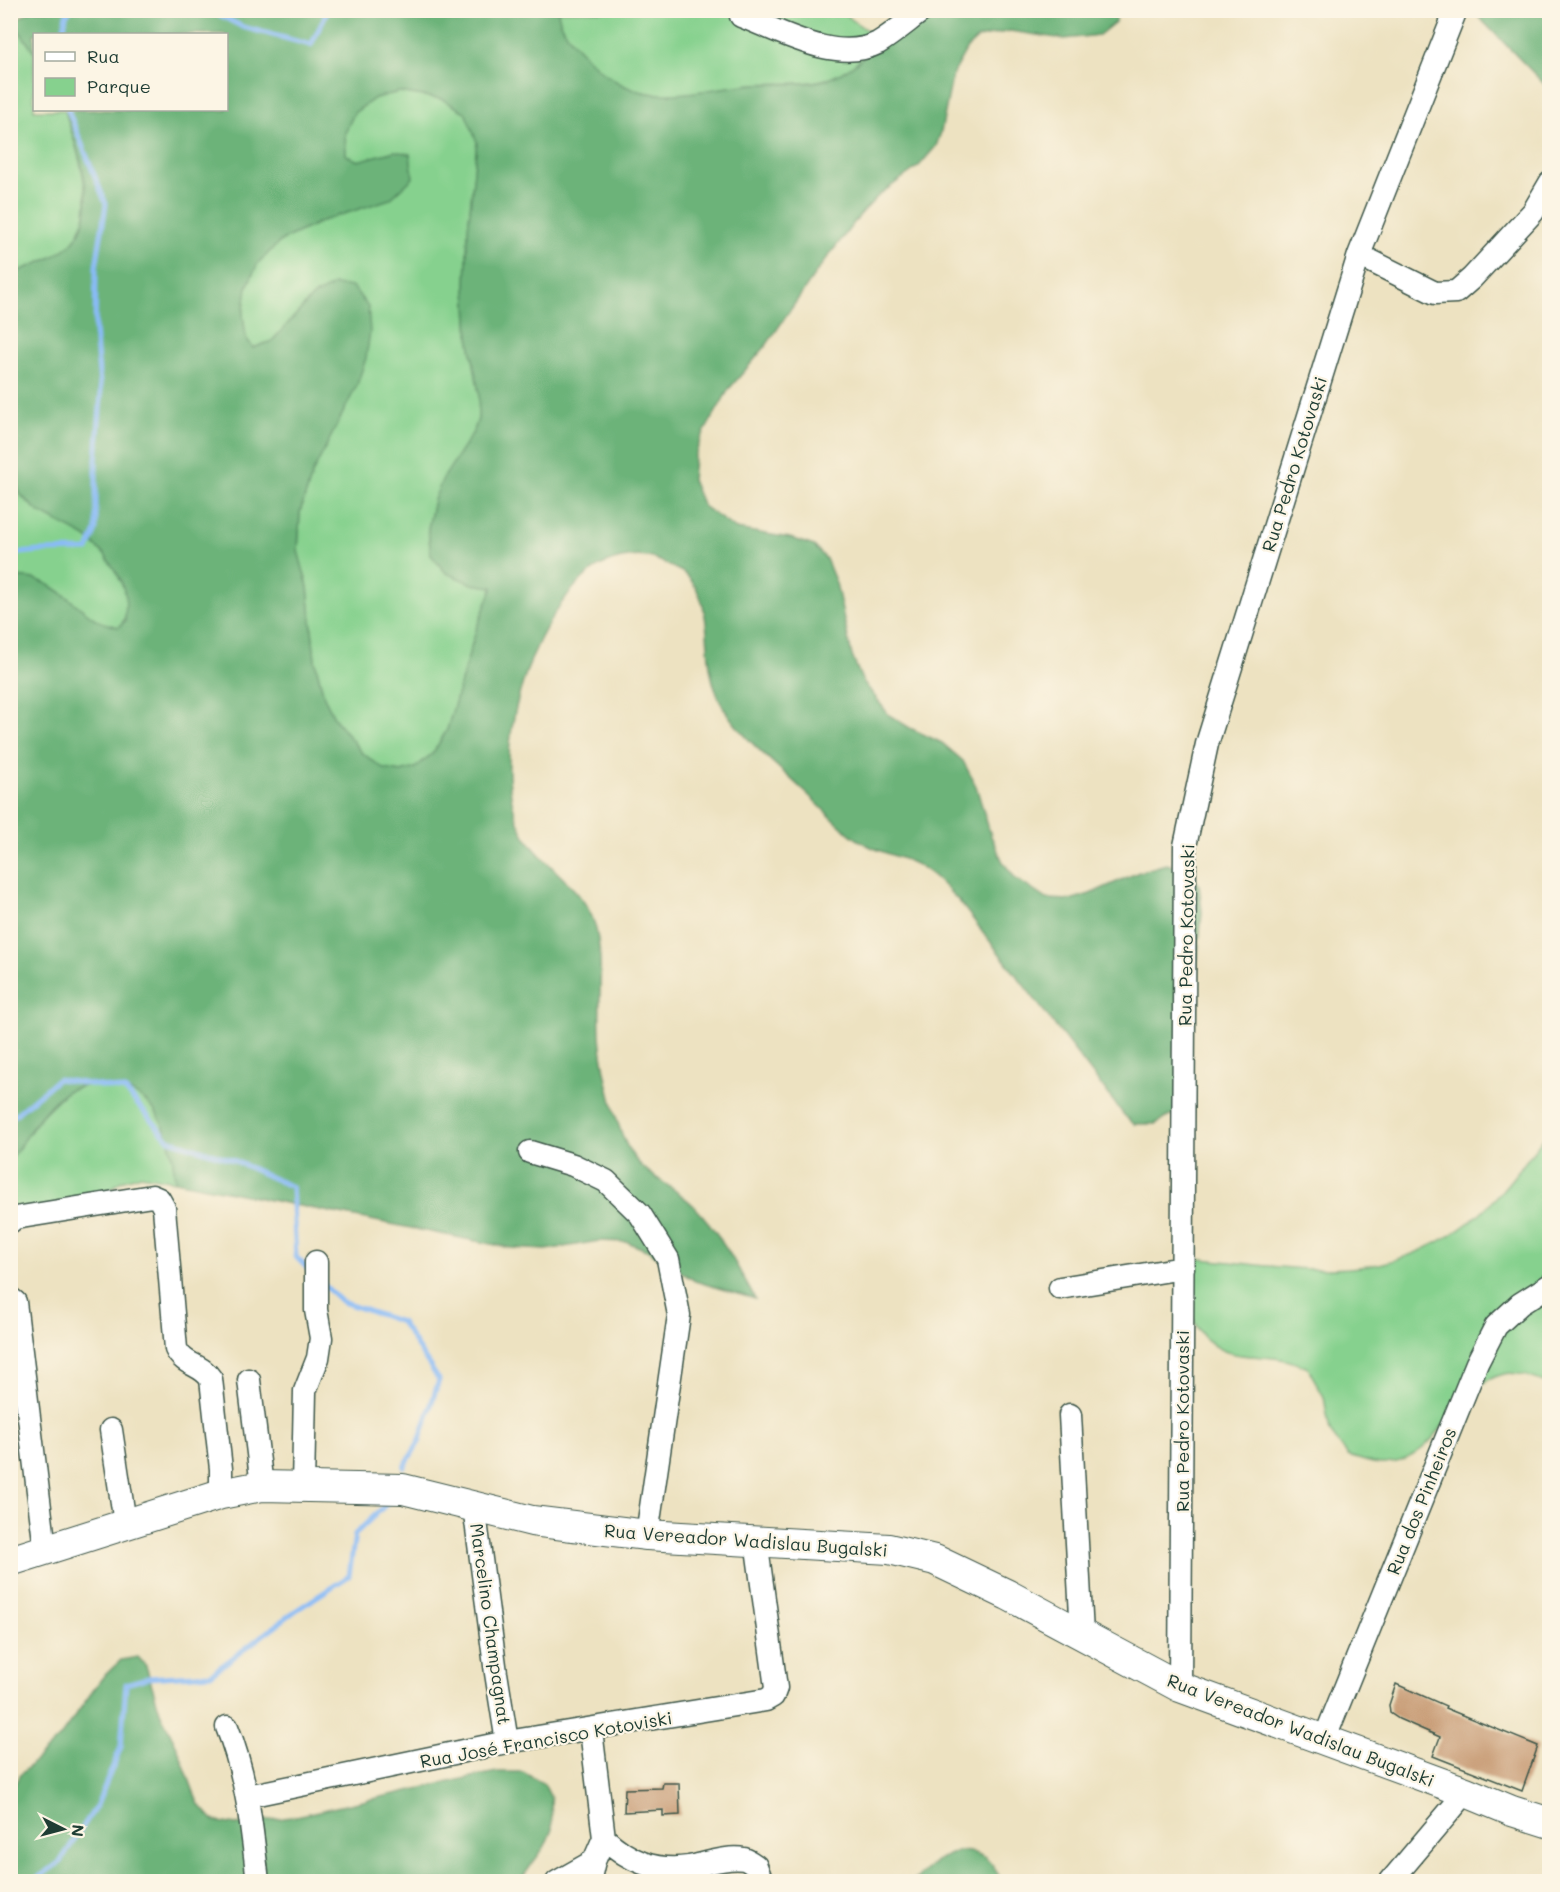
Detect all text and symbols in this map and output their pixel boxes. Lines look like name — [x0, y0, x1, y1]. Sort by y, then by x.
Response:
legend — [33, 33, 228, 111]
text: Rua — [87, 44, 120, 68]
text: Parque — [87, 74, 151, 98]
street label: Rua Pedro Kotovaski — [1256, 373, 1332, 555]
street label: Rua Pedro Kotovaski — [1172, 844, 1200, 1026]
street label: Rua Pedro Kotovaski — [1170, 1330, 1194, 1512]
street label: Rua dos Pinheiros — [1381, 1424, 1461, 1578]
street label: Rua Vereador Wadislau Bugalski — [603, 1518, 889, 1562]
street label: Marcelino Champagnat — [465, 1522, 517, 1726]
street label: Rua Vereador Wadislau Bugalski — [1164, 1668, 1438, 1792]
street label: Rua José Francisco Kotoviski — [418, 1705, 674, 1773]
north arrow — [33, 1799, 93, 1859]
text: N — [67, 1823, 89, 1838]

